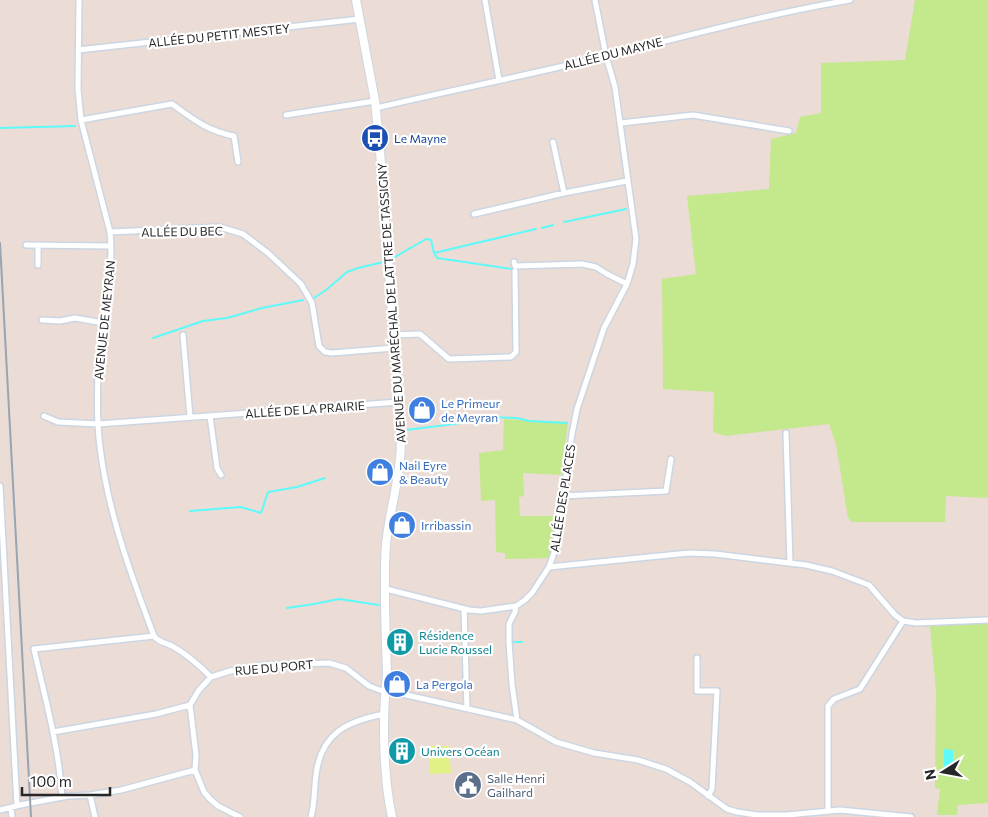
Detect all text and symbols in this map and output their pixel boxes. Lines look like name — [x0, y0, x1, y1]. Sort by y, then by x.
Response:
street label: ALLÉE DU PETIT MESTEY — [148, 21, 291, 49]
street label: ALLÉE DU MAYNE — [562, 34, 664, 72]
bus stop icon: Le Mayne — [360, 123, 390, 153]
place label: Le Mayne — [394, 131, 446, 145]
street label: AVENUE DU MARÉCHAL DE LATTRE DE TASSIGNY — [374, 162, 408, 444]
street label: ALLÉE DU BEC — [141, 223, 223, 239]
street label: AVENUE DE MEYRAN — [91, 260, 117, 380]
shop icon: Le Primeur de Meyran — [407, 395, 437, 425]
place label: Le Primeur de Meyran — [441, 396, 500, 424]
street label: ALLÉE DE LA PRAIRIE — [245, 398, 365, 420]
street label: ALLÉE DES PLACES — [547, 443, 577, 553]
shop icon: Nail Eyre & Beauty — [365, 457, 395, 487]
place label: Nail Eyre & Beauty — [399, 458, 448, 486]
shop icon: Irribassin — [387, 510, 417, 540]
place label: Irribassin — [421, 518, 471, 532]
building icon: Résidence Lucie Roussel — [385, 627, 415, 657]
place label: Résidence Lucie Roussel — [419, 628, 492, 656]
street label: RUE DU PORT — [234, 657, 314, 677]
shop icon: La Pergola — [382, 669, 412, 699]
place label: La Pergola — [416, 677, 473, 691]
building icon: Univers Océan — [387, 736, 417, 766]
place label: Univers Océan — [421, 744, 500, 758]
north arrow — [918, 747, 968, 797]
scale bar — [22, 764, 110, 796]
text: N — [920, 768, 939, 781]
public building icon: Salle Henri Gailhard — [453, 770, 483, 800]
place label: Salle Henri Gailhard — [487, 771, 545, 799]
text: 100 m — [30, 772, 72, 790]

